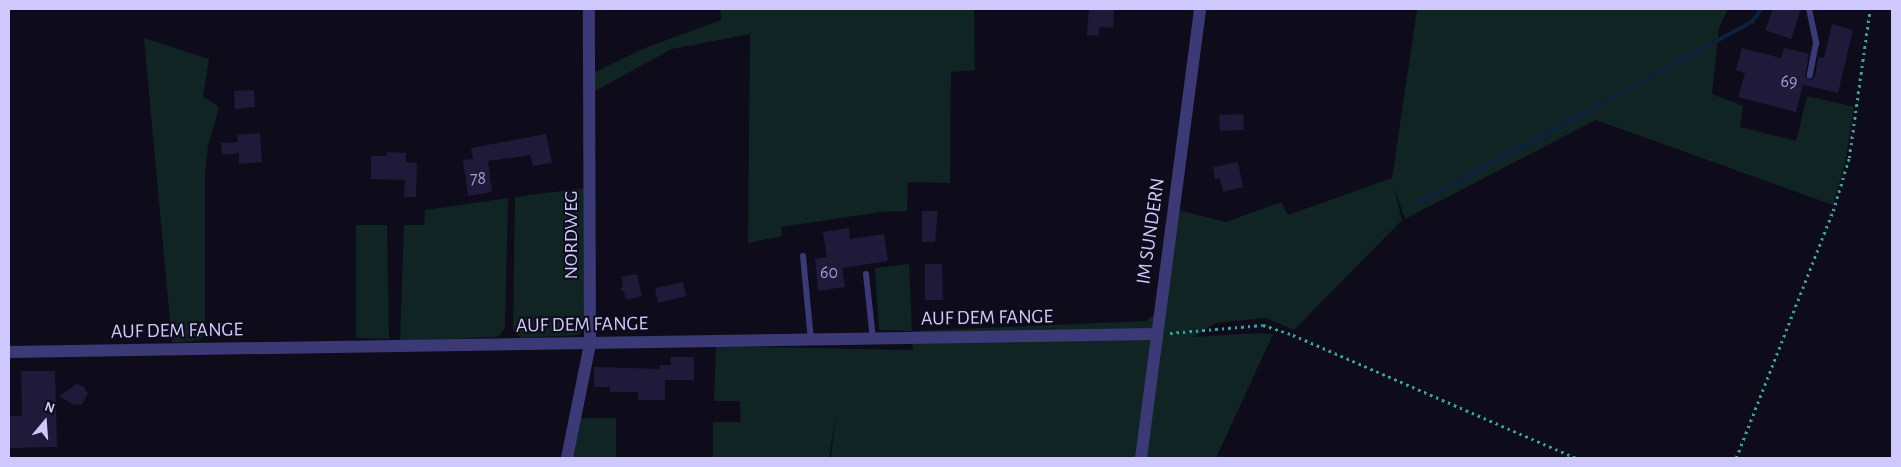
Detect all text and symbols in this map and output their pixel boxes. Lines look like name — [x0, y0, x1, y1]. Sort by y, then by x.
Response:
house number: 69 — [1781, 71, 1797, 93]
house number: 78 — [470, 168, 486, 190]
street label: IM SUNDERN — [1132, 176, 1170, 286]
street label: NORDWEG — [559, 191, 583, 279]
house number: 60 — [820, 262, 838, 284]
street label: AUF DEM FANGE — [921, 305, 1053, 331]
street label: AUF DEM FANGE — [516, 312, 648, 338]
street label: AUF DEM FANGE — [111, 318, 243, 344]
north arrow — [20, 397, 70, 447]
text: N — [43, 400, 56, 416]

